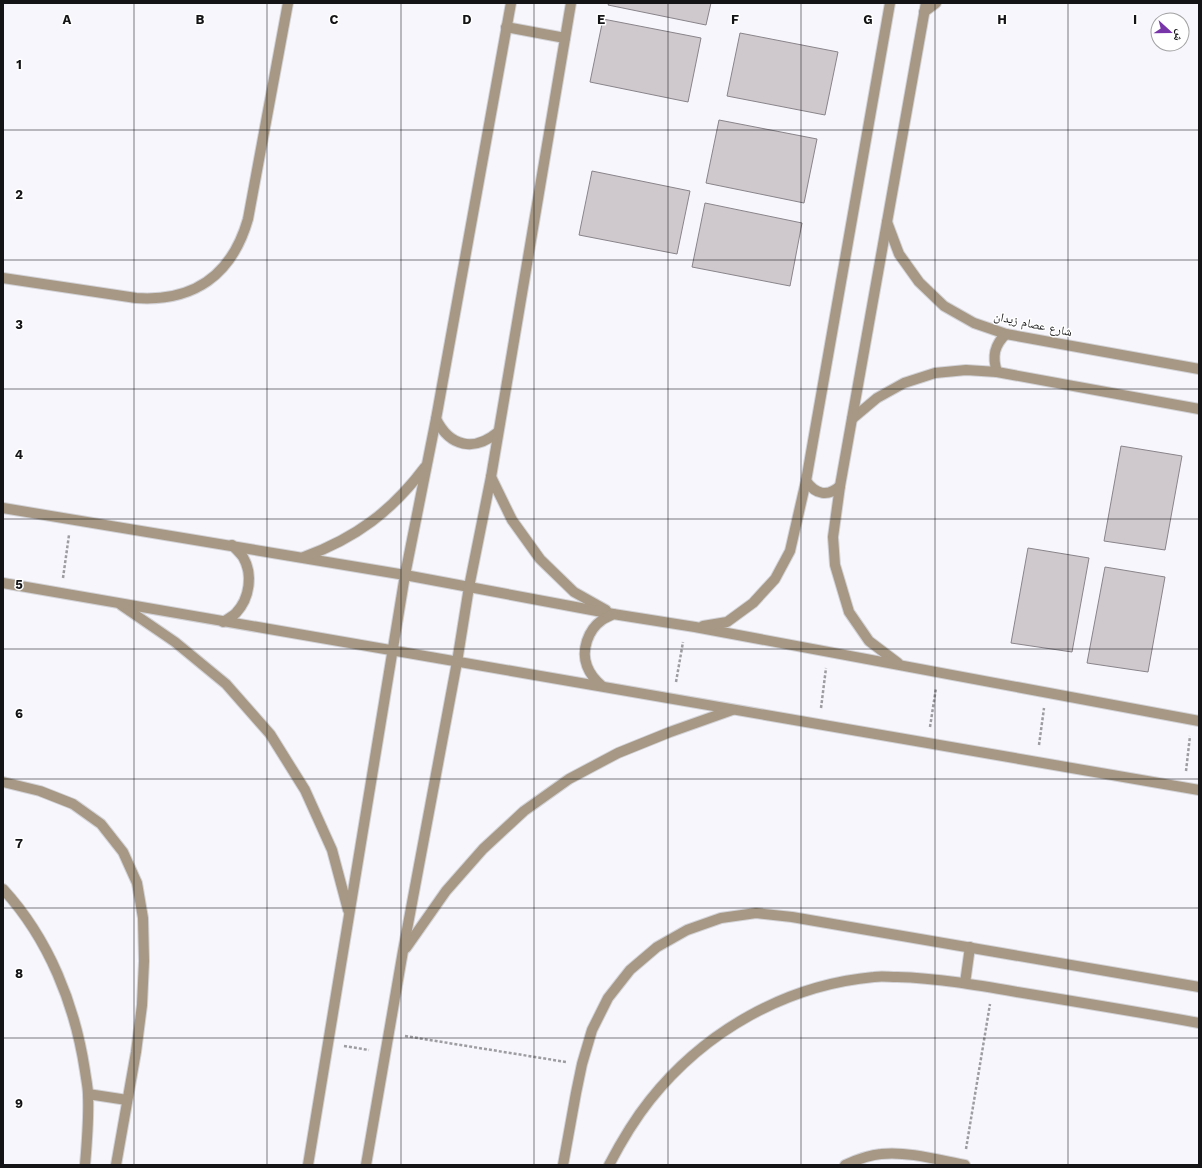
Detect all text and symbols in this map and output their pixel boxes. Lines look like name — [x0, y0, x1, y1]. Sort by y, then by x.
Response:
text: A — [63, 12, 72, 27]
text: B — [196, 12, 205, 27]
text: C — [330, 12, 339, 27]
text: D — [462, 12, 472, 27]
text: E — [597, 12, 605, 27]
text: F — [731, 12, 739, 27]
text: G — [863, 12, 873, 27]
text: H — [997, 12, 1007, 27]
text: I — [1133, 12, 1137, 27]
north arrow — [1150, 12, 1190, 52]
text: ش — [1170, 27, 1187, 43]
text: 1 — [16, 57, 22, 72]
text: 2 — [15, 187, 23, 202]
street label: شارع عصام زيدان — [992, 309, 1073, 340]
text: 3 — [15, 317, 23, 332]
text: 4 — [15, 447, 24, 462]
text: 5 — [15, 577, 23, 592]
text: 6 — [15, 706, 23, 721]
text: 7 — [15, 836, 23, 851]
text: 8 — [15, 966, 23, 981]
text: 9 — [15, 1096, 23, 1111]

